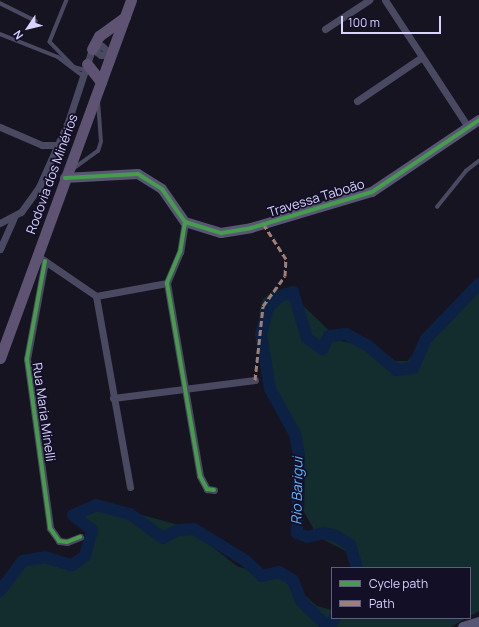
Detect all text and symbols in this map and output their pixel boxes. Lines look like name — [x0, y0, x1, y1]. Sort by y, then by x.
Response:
north arrow — [8, 8, 48, 48]
scale bar — [343, 8, 443, 34]
text: 100 m — [348, 14, 380, 31]
text: N — [9, 28, 26, 43]
street label: Rodovia dos Minérios — [23, 112, 81, 236]
street label: Travessa Taboão — [266, 176, 366, 220]
street label: Rua Maria Minelli — [29, 362, 59, 462]
water label: Rio Barigui — [288, 457, 306, 525]
legend — [331, 567, 471, 619]
text: Cycle path — [369, 575, 428, 592]
text: Path — [369, 595, 395, 612]

